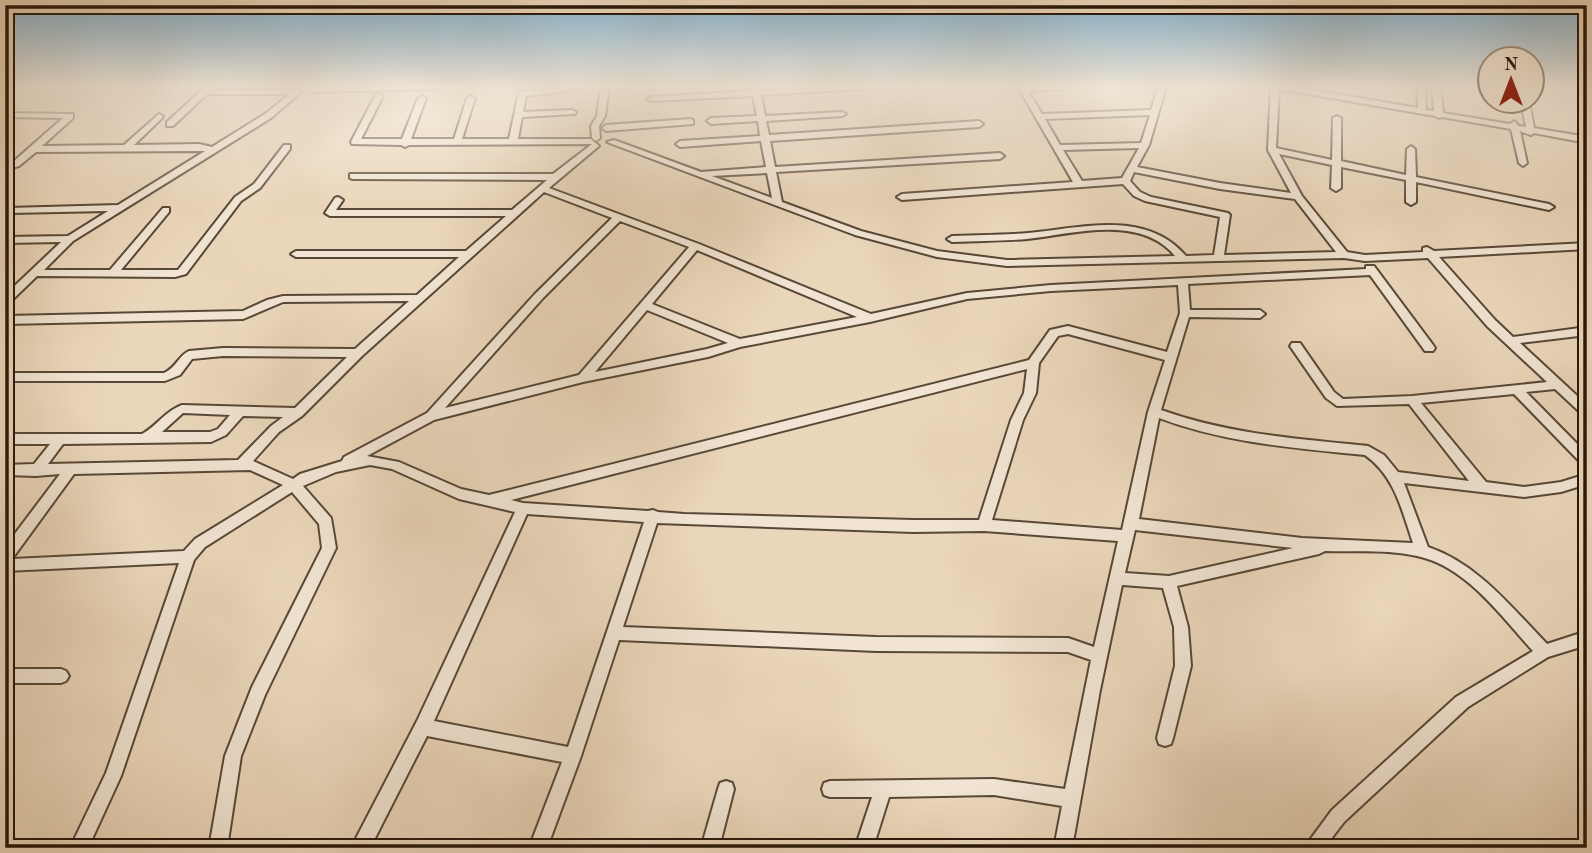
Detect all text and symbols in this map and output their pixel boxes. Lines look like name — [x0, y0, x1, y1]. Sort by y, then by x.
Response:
north arrow — [1476, 46, 1546, 116]
text: N — [1504, 56, 1519, 75]

